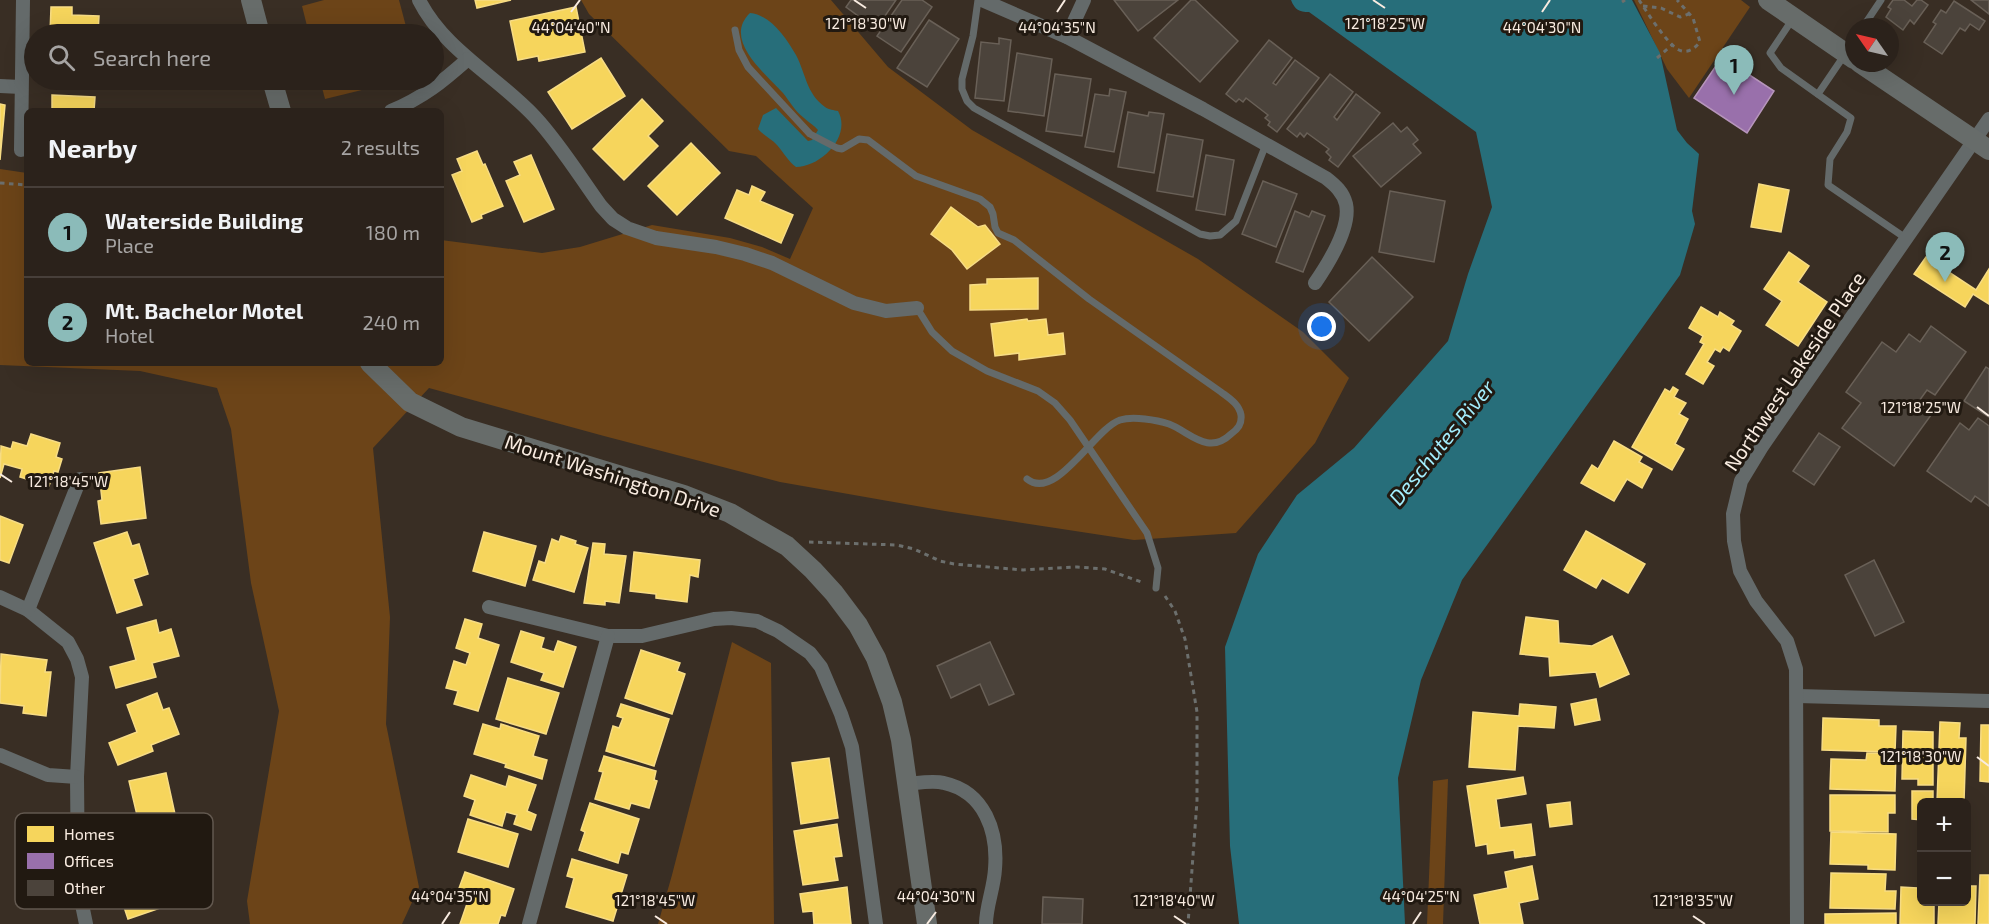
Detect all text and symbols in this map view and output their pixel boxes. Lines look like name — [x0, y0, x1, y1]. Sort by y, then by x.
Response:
text: 121°18'30"W — [826, 14, 906, 32]
text: 121°18'25"W — [1345, 14, 1425, 32]
text: 44°04'40"N — [531, 18, 611, 36]
text: 44°04'35"N — [1018, 18, 1096, 36]
text: 44°04'30"N — [1503, 18, 1581, 36]
north arrow — [1845, 18, 1899, 72]
search box — [24, 24, 444, 90]
icon: search — [45, 41, 78, 74]
text: Search here — [93, 44, 211, 70]
pin: 1 — [1714, 46, 1754, 95]
text: Nearby — [48, 132, 137, 163]
text: 2 results — [341, 135, 420, 159]
text: Waterside Building — [105, 207, 303, 233]
text: 1 — [63, 220, 72, 244]
text: 180 m — [366, 220, 420, 244]
pin: 2 — [1926, 232, 1964, 282]
text: Place — [105, 233, 154, 257]
street label: Northwest Lakeside Place — [1718, 267, 1870, 475]
text: Mt. Bachelor Motel — [105, 297, 303, 323]
text: 2 — [62, 310, 73, 334]
text: 240 m — [362, 310, 420, 334]
your location — [1307, 312, 1336, 341]
text: Hotel — [105, 323, 154, 347]
water label: Deschutes River — [1383, 374, 1499, 509]
text: 121°18'25"W — [1881, 398, 1961, 416]
street label: Mount Washington Drive — [502, 429, 724, 521]
text: 121°18'45"W — [28, 472, 108, 490]
text: 121°18'30"W — [1881, 747, 1961, 765]
map controls — [1917, 798, 1971, 906]
button: + — [1917, 798, 1971, 852]
legend — [15, 813, 213, 909]
text: Homes — [64, 824, 115, 843]
text: Offices — [64, 851, 114, 870]
button: − — [1917, 852, 1971, 906]
text: Other — [64, 878, 106, 897]
text: 44°04'35"N — [411, 887, 489, 905]
text: 44°04'30"N — [897, 887, 975, 905]
text: 44°04'25"N — [1382, 887, 1460, 905]
text: 121°18'45"W — [615, 891, 695, 909]
text: 121°18'40"W — [1133, 891, 1215, 909]
text: 121°18'35"W — [1653, 891, 1733, 909]

